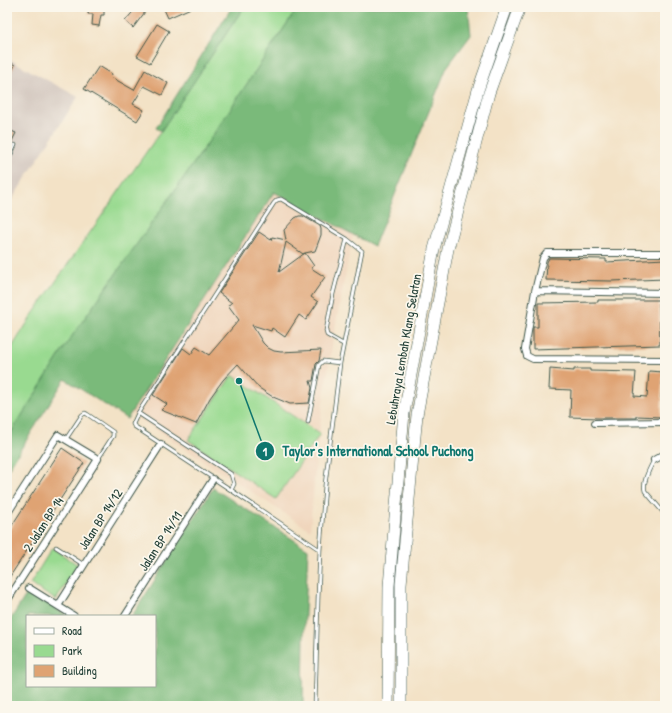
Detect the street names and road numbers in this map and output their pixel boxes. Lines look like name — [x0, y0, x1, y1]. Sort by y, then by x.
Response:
street label: Lebuhraya Lembah Klang Selatan — [381, 272, 425, 426]
street label: Jalan BP 14/12 — [74, 485, 126, 553]
street label: 2 Jalan BP 14 — [19, 493, 67, 555]
street label: Jalan BP 14/11 — [134, 507, 186, 574]

